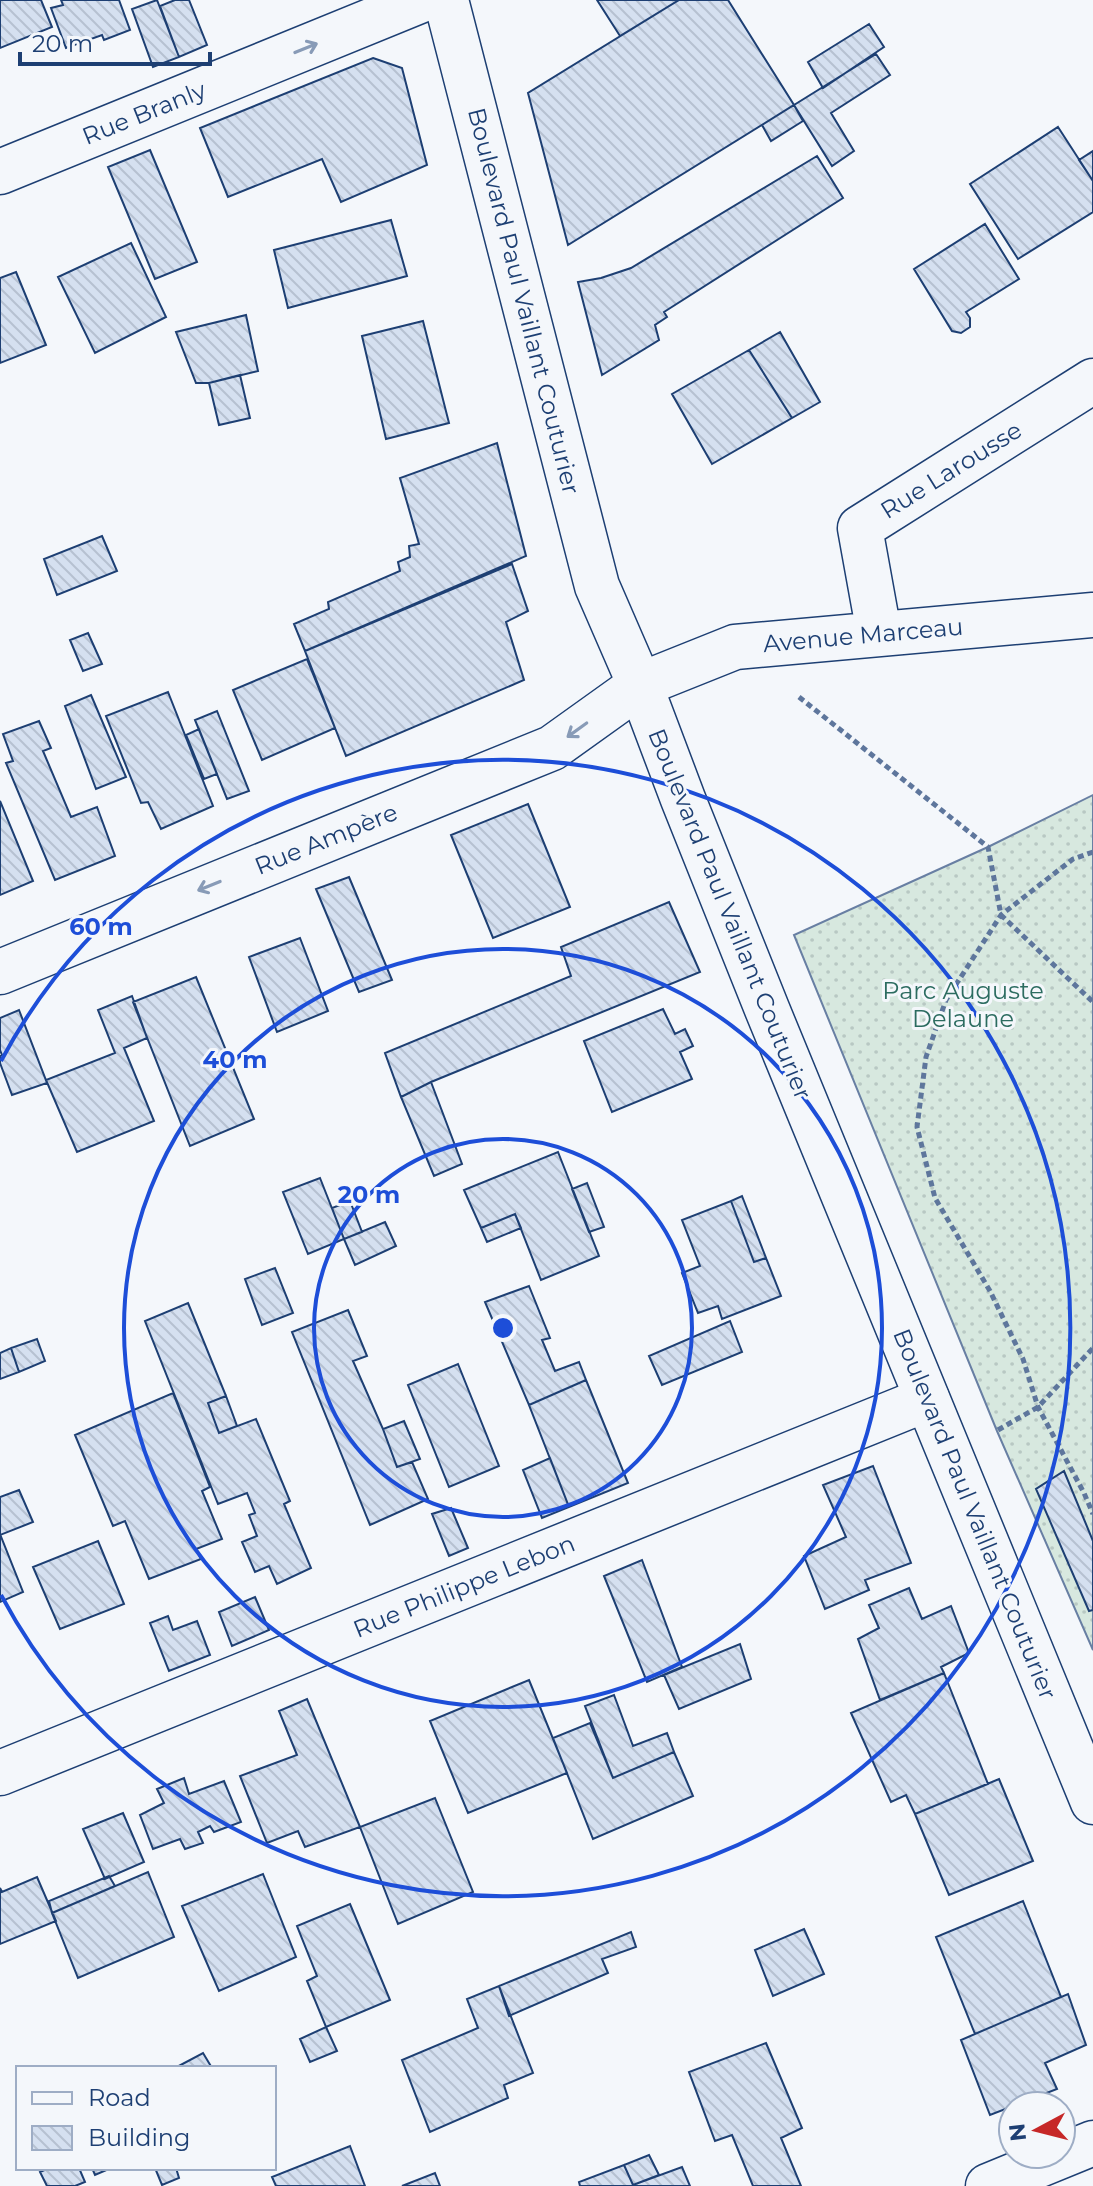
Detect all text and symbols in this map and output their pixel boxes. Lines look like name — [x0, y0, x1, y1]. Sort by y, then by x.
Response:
scale bar — [20, 16, 210, 66]
text: 20 m — [32, 29, 93, 58]
one-way arrow — [293, 39, 318, 54]
street label: Rue Branly — [78, 75, 210, 151]
street label: Boulevard Paul Vaillant Couturier — [462, 105, 586, 497]
street label: Rue Larousse — [875, 415, 1027, 525]
street label: Avenue Marceau — [762, 612, 964, 658]
one-way arrow — [566, 722, 588, 738]
street label: Boulevard Paul Vaillant Couturier — [642, 724, 818, 1104]
street label: Rue Ampère — [250, 797, 402, 881]
one-way arrow — [197, 880, 222, 895]
text: 60 m — [69, 912, 133, 941]
park label: Parc Auguste Delaune — [882, 976, 1044, 1033]
text: 40 m — [203, 1045, 267, 1074]
text: 20 m — [338, 1180, 400, 1209]
centre of rings — [489, 1314, 517, 1342]
street label: Boulevard Paul Vaillant Couturier — [887, 1324, 1063, 1704]
street label: Rue Philippe Lebon — [349, 1528, 579, 1644]
legend — [16, 2066, 276, 2170]
text: Road — [88, 2083, 151, 2112]
north arrow — [997, 2090, 1077, 2170]
text: N — [1003, 2122, 1032, 2143]
text: Building — [88, 2123, 191, 2152]

